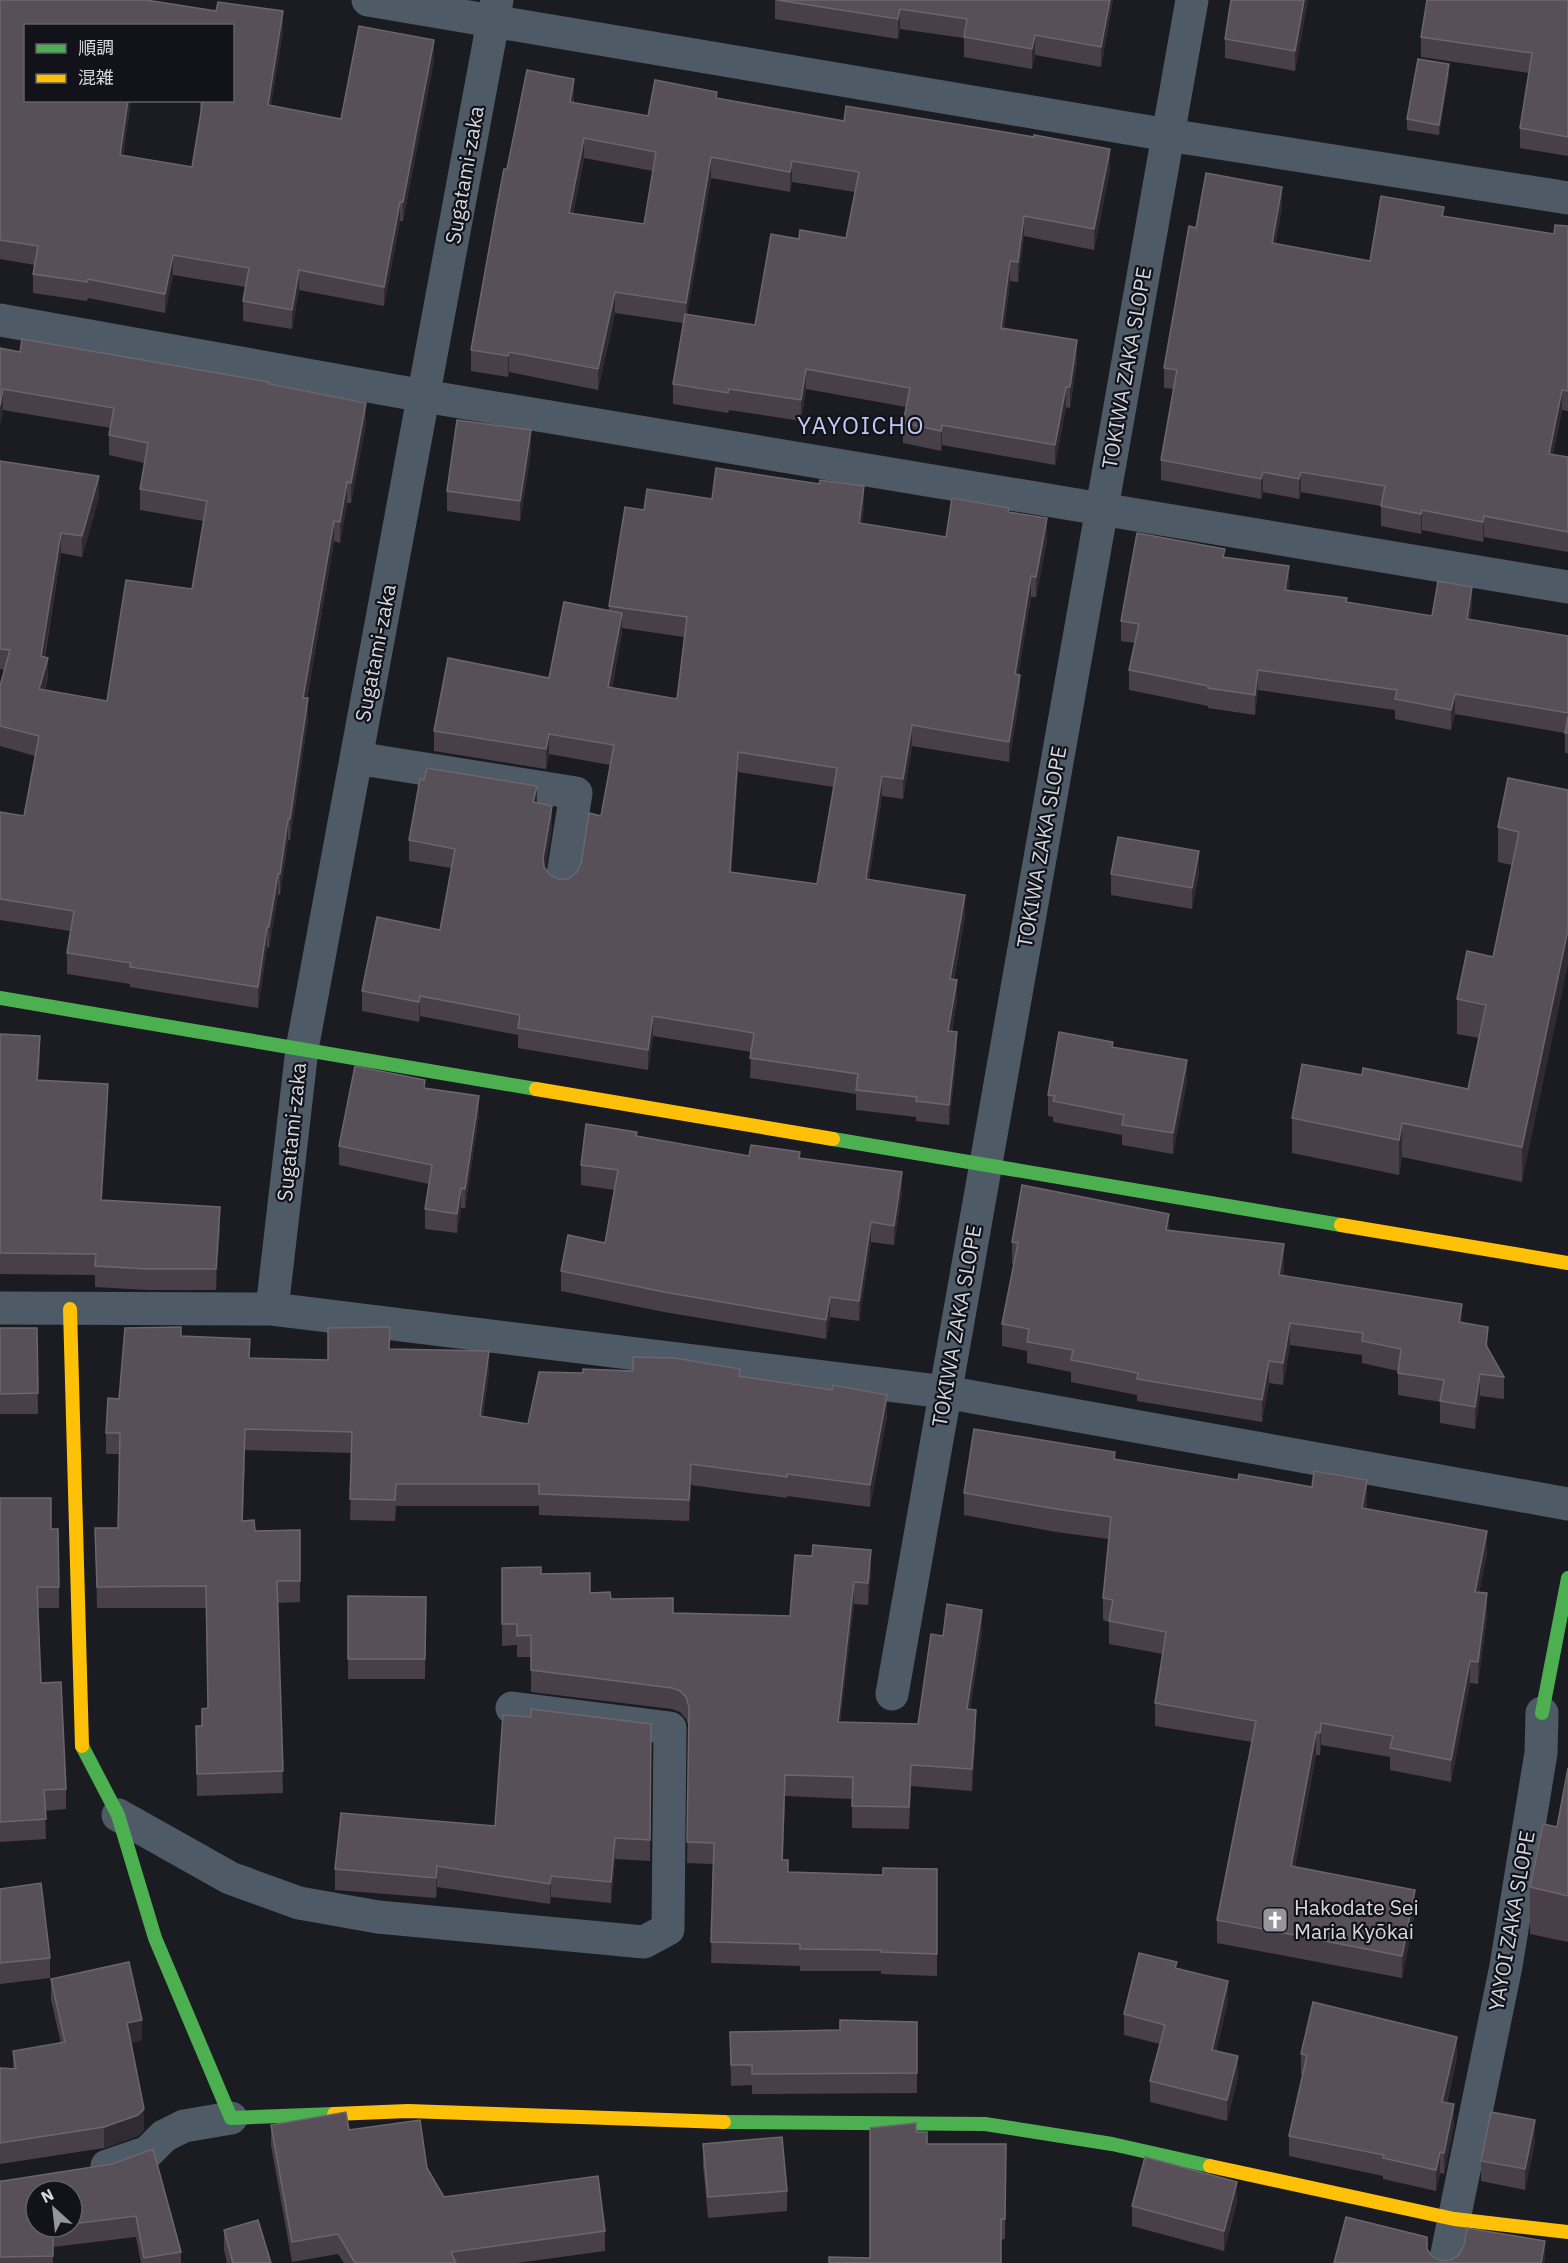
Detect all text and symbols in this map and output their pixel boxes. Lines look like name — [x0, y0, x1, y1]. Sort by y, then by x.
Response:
legend — [24, 24, 234, 102]
text: 順調 — [78, 36, 114, 59]
text: 混雑 — [78, 66, 114, 89]
street label: Sugatami-zaka — [438, 104, 490, 246]
street label: TOKIWA ZAKA SLOPE — [1094, 265, 1158, 471]
district label: YAYOICHO — [797, 409, 925, 441]
street label: Sugatami-zaka — [348, 582, 402, 724]
street label: TOKIWA ZAKA SLOPE — [1009, 744, 1073, 950]
street label: Sugatami-zaka — [270, 1061, 312, 1203]
street label: TOKIWA ZAKA SLOPE — [924, 1223, 988, 1429]
street label: YAYOI ZAKA SLOPE — [1481, 1828, 1541, 2013]
place label: Hakodate Sei Maria Kyōkai — [1294, 1893, 1419, 1945]
church icon: Hakodate Sei Maria Kyōkai — [1260, 1905, 1290, 1935]
north arrow — [24, 2179, 84, 2239]
text: N — [37, 2184, 57, 2207]

